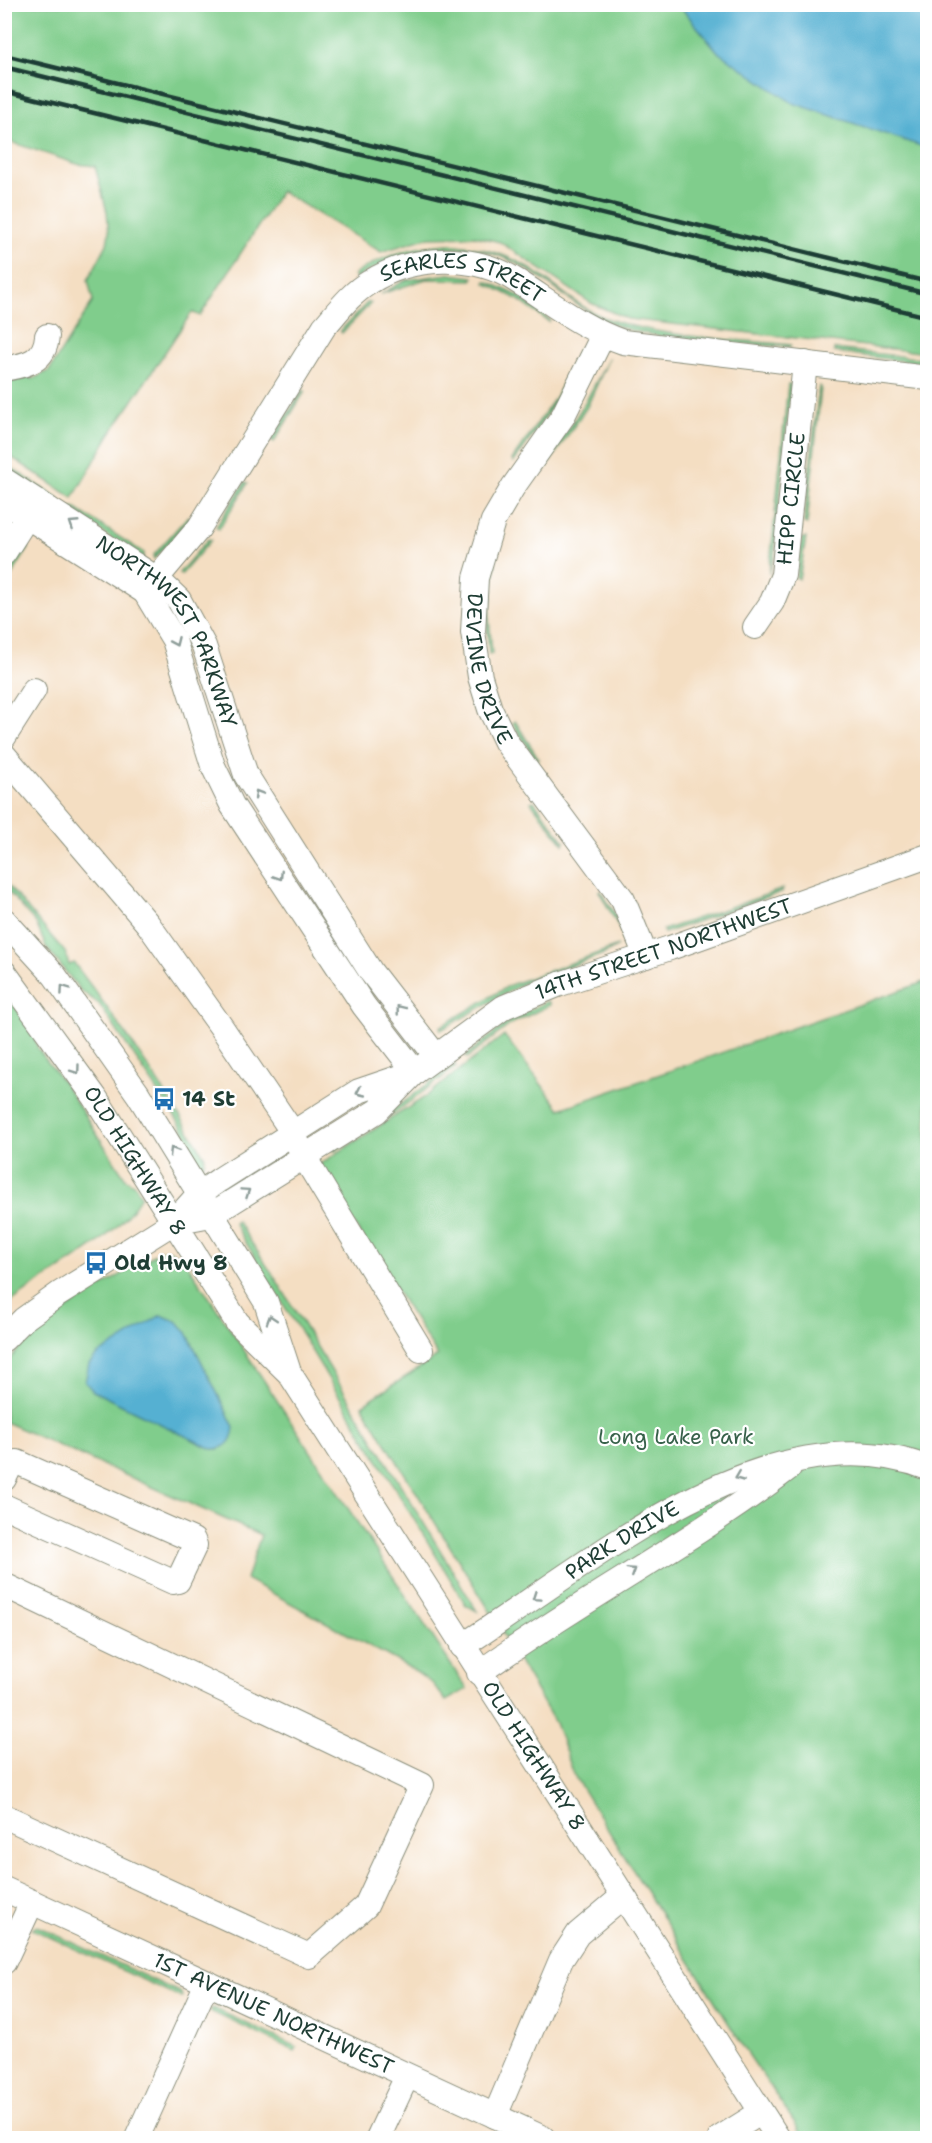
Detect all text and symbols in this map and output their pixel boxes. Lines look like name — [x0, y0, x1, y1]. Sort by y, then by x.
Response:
street label: SEARLES STREET — [375, 247, 551, 310]
street label: HIPP CIRCLE — [770, 431, 812, 567]
one-way arrow — [69, 520, 79, 532]
street label: NORTHWEST PARKWAY — [90, 529, 244, 731]
street label: DEVINE DRIVE — [459, 592, 519, 749]
one-way arrow — [168, 636, 180, 647]
one-way arrow — [253, 790, 265, 800]
one-way arrow — [272, 869, 283, 880]
street label: 14TH STREET NORTHWEST — [531, 892, 796, 1007]
one-way arrow — [60, 985, 71, 996]
one-way arrow — [397, 1005, 408, 1016]
one-way arrow — [69, 1064, 80, 1075]
street label: OLD HIGHWAY 8 — [77, 1080, 193, 1241]
place label: 14 St — [182, 1085, 235, 1113]
one-way arrow — [355, 1085, 366, 1097]
bus stop icon: 14 St — [151, 1086, 177, 1112]
one-way arrow — [169, 1147, 180, 1157]
one-way arrow — [239, 1188, 250, 1199]
place label: Old Hwy 8 — [114, 1249, 228, 1277]
bus stop icon: Old Hwy 8 — [83, 1250, 109, 1276]
one-way arrow — [266, 1314, 279, 1325]
park label: Long Lake Park — [598, 1423, 754, 1451]
one-way arrow — [735, 1470, 746, 1482]
street label: PARK DRIVE — [559, 1494, 684, 1586]
one-way arrow — [626, 1566, 636, 1578]
one-way arrow — [532, 1590, 543, 1601]
street label: OLD HIGHWAY 8 — [476, 1676, 592, 1836]
street label: 1ST AVENUE NORTHWEST — [149, 1946, 398, 2081]

